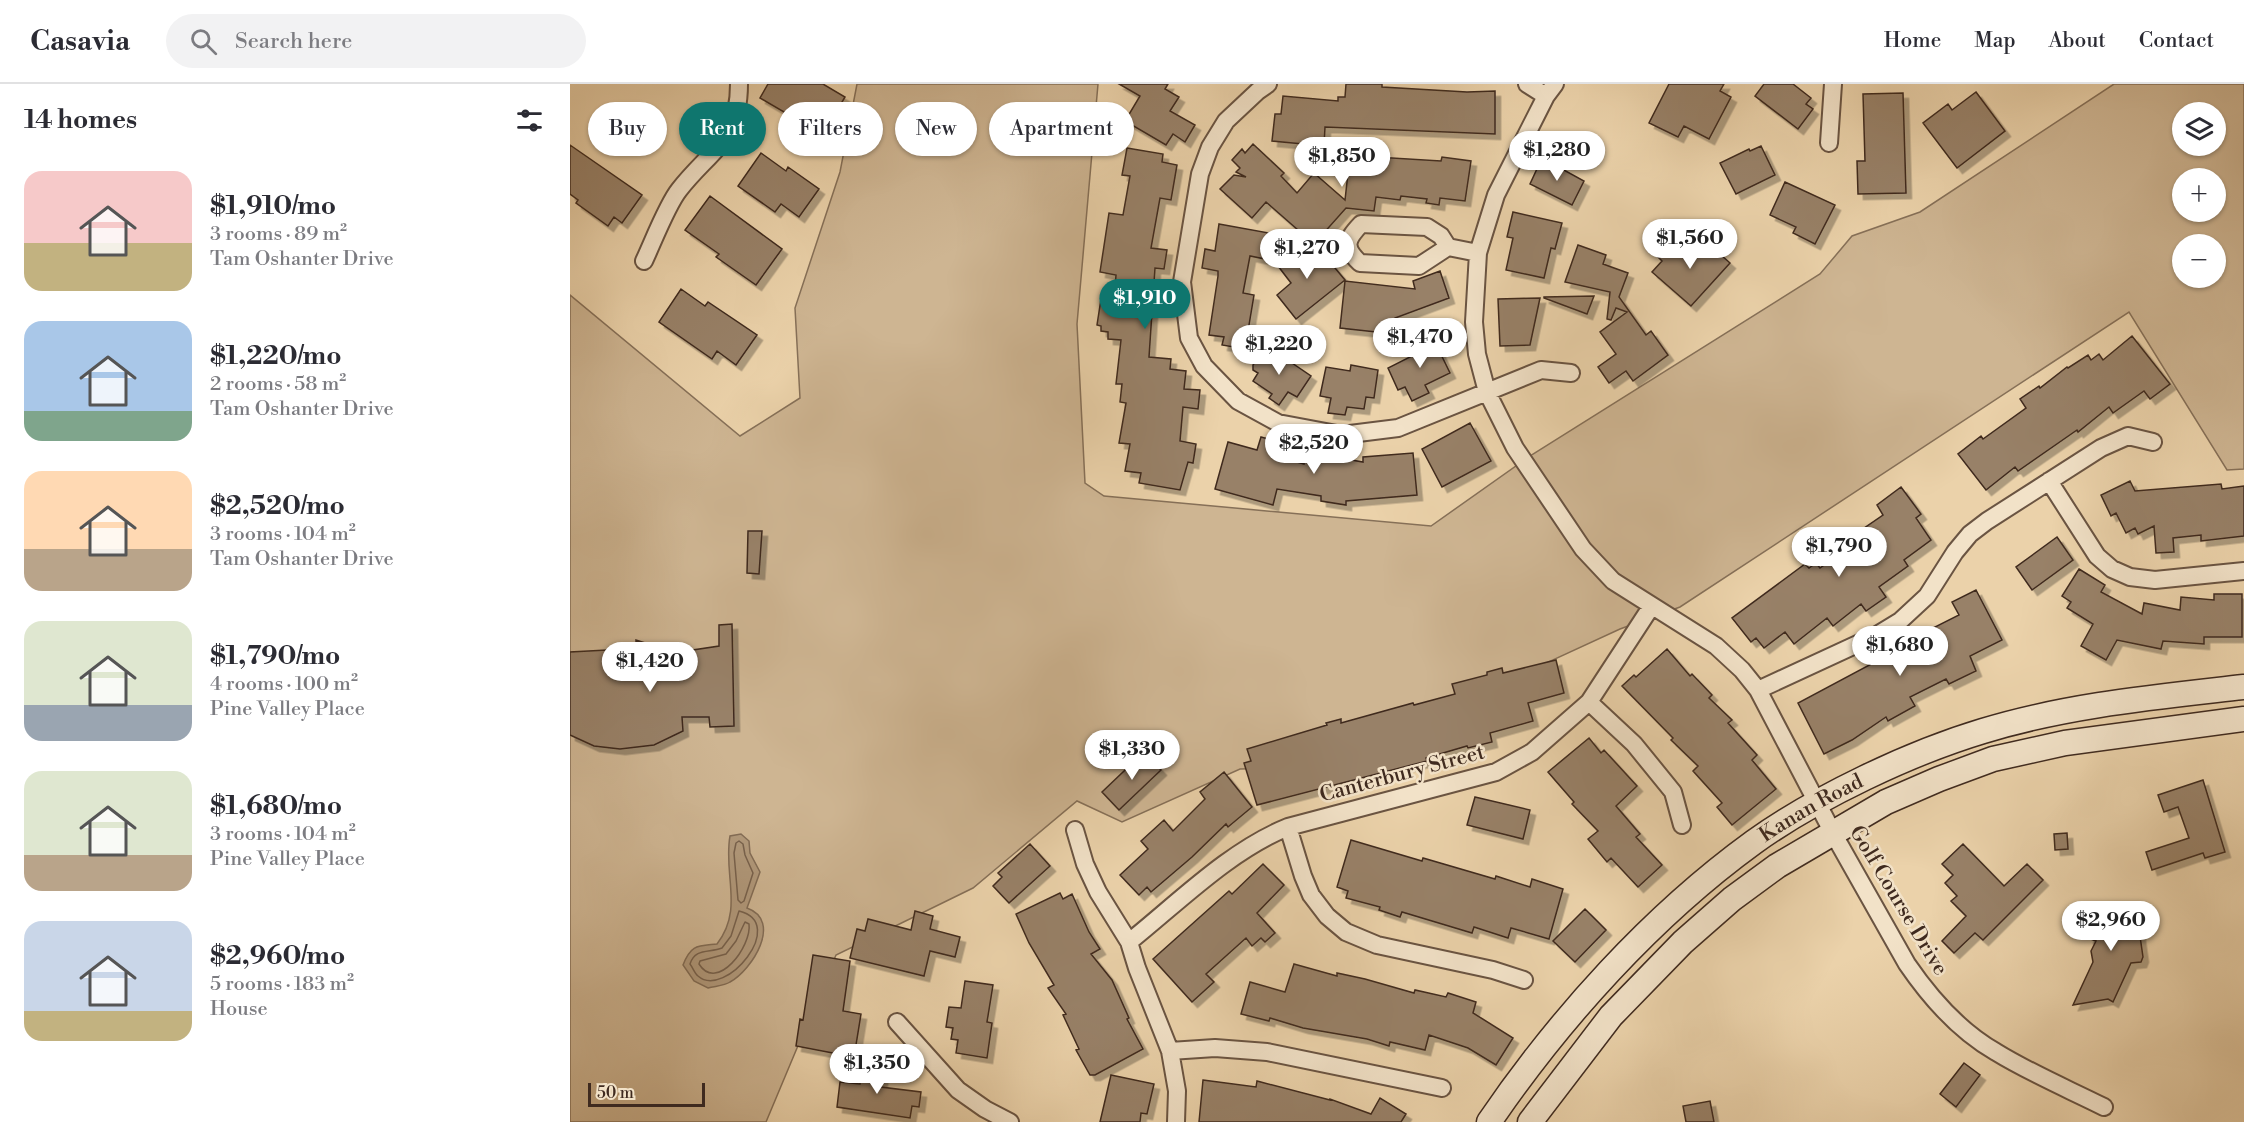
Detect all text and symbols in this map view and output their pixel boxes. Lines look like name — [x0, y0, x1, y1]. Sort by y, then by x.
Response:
search box — [166, 14, 586, 68]
text: Casavia — [30, 24, 130, 59]
icon: search — [187, 25, 220, 58]
text: Search here — [235, 28, 352, 55]
text: Home — [1884, 28, 1941, 54]
text: Map — [1974, 28, 2016, 54]
text: About — [2049, 28, 2106, 54]
text: Contact — [2139, 28, 2214, 54]
chip: Buy — [588, 102, 667, 156]
chip: Rent — [679, 102, 766, 156]
chip: Filters — [778, 102, 883, 156]
chip: New — [895, 102, 977, 156]
chip: Apartment — [989, 102, 1134, 156]
map controls — [2172, 102, 2226, 288]
button: layers — [2172, 102, 2226, 156]
text: 14 homes — [24, 104, 137, 136]
icon: filters — [513, 104, 546, 137]
pin: $1,280 — [1508, 131, 1606, 182]
pin: $1,850 — [1293, 137, 1391, 188]
text: $1,280 — [1523, 138, 1591, 163]
text: $1,850 — [1308, 144, 1376, 169]
button: + — [2172, 168, 2226, 222]
text: $1,910/mo — [210, 190, 336, 222]
icon: home — [72, 195, 144, 267]
pin: $1,560 — [1641, 219, 1739, 270]
text: 3 rooms · 89 m² — [210, 222, 347, 247]
text: $1,560 — [1656, 226, 1724, 251]
pin: $1,270 — [1258, 229, 1356, 280]
button: − — [2172, 234, 2226, 288]
text: $1,270 — [1274, 236, 1340, 261]
text: Tam Oshanter Drive — [210, 247, 394, 272]
pin: $1,910 — [1096, 279, 1194, 330]
text: $1,910 — [1113, 286, 1177, 311]
pin: $1,470 — [1371, 318, 1469, 369]
pin: $1,220 — [1230, 325, 1328, 376]
text: $1,470 — [1387, 325, 1453, 350]
text: $1,220 — [1245, 332, 1313, 357]
text: $1,220/mo — [210, 340, 342, 372]
icon: home — [72, 345, 144, 417]
text: 2 rooms · 58 m² — [210, 372, 346, 397]
text: Tam Oshanter Drive — [210, 397, 394, 422]
pin: $2,520 — [1265, 424, 1363, 475]
text: $2,520 — [1279, 431, 1349, 456]
text: $2,520/mo — [210, 490, 345, 522]
icon: home — [72, 495, 144, 567]
text: 3 rooms · 104 m² — [210, 522, 356, 547]
pin: $1,790 — [1790, 527, 1888, 578]
text: $1,790 — [1806, 534, 1872, 559]
text: Tam Oshanter Drive — [210, 547, 394, 572]
pin: $1,680 — [1851, 626, 1949, 677]
text: $1,680 — [1866, 633, 1934, 658]
text: $1,790/mo — [210, 640, 340, 672]
pin: $1,420 — [601, 642, 699, 693]
icon: home — [72, 645, 144, 717]
text: $1,420 — [616, 649, 684, 674]
text: 4 rooms · 100 m² — [210, 672, 358, 697]
text: Pine Valley Place — [210, 697, 365, 722]
pin: $1,330 — [1083, 730, 1181, 781]
text: $1,330 — [1099, 737, 1165, 762]
street label: Canterbury Street — [1317, 739, 1488, 808]
street label: Kanan Road — [1754, 769, 1868, 849]
text: $1,680/mo — [210, 790, 342, 822]
icon: home — [72, 795, 144, 867]
street label: Golf Course Drive — [1843, 821, 1953, 980]
text: 3 rooms · 104 m² — [210, 822, 356, 847]
text: Pine Valley Place — [210, 847, 365, 872]
pin: $2,960 — [2062, 901, 2160, 952]
text: $2,960 — [2076, 908, 2146, 933]
text: $2,960/mo — [210, 940, 345, 972]
icon: home — [72, 945, 144, 1017]
text: 5 rooms · 183 m² — [210, 972, 354, 997]
text: House — [210, 997, 268, 1022]
pin: $1,350 — [828, 1044, 926, 1095]
text: $1,350 — [844, 1051, 910, 1076]
scale bar — [588, 1080, 705, 1108]
text: 50 m — [597, 1083, 634, 1103]

